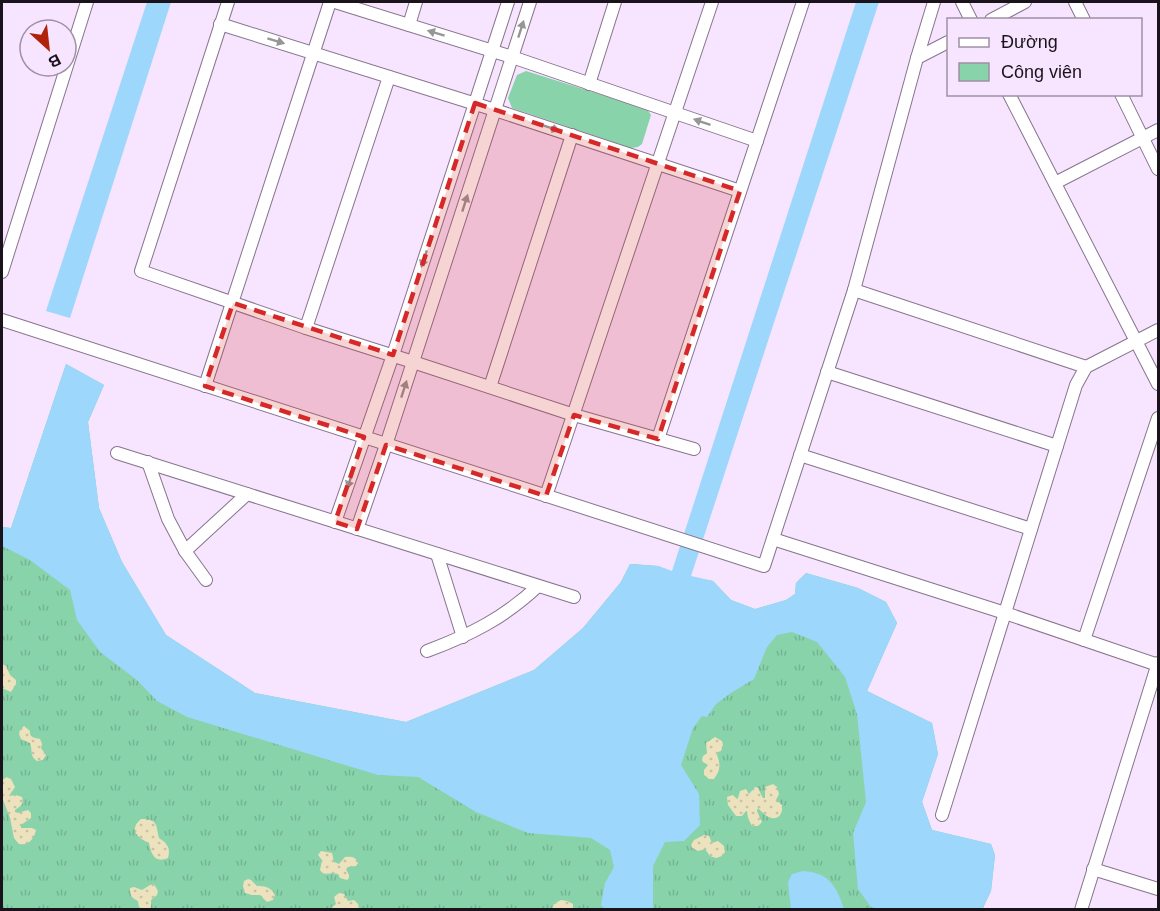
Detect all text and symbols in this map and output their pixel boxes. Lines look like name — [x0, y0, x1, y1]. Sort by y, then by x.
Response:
north arrow — [18, 18, 78, 78]
legend — [947, 18, 1142, 96]
one-way arrow — [517, 20, 526, 38]
one-way arrow — [427, 28, 445, 37]
text: Đường — [1001, 32, 1058, 52]
one-way arrow — [267, 37, 285, 46]
text: B — [46, 51, 64, 71]
text: Công viên — [1001, 62, 1082, 82]
one-way arrow — [693, 117, 711, 126]
one-way arrow — [542, 124, 560, 133]
one-way arrow — [460, 194, 470, 212]
one-way arrow — [419, 250, 428, 268]
one-way arrow — [400, 380, 410, 398]
one-way arrow — [344, 471, 354, 489]

